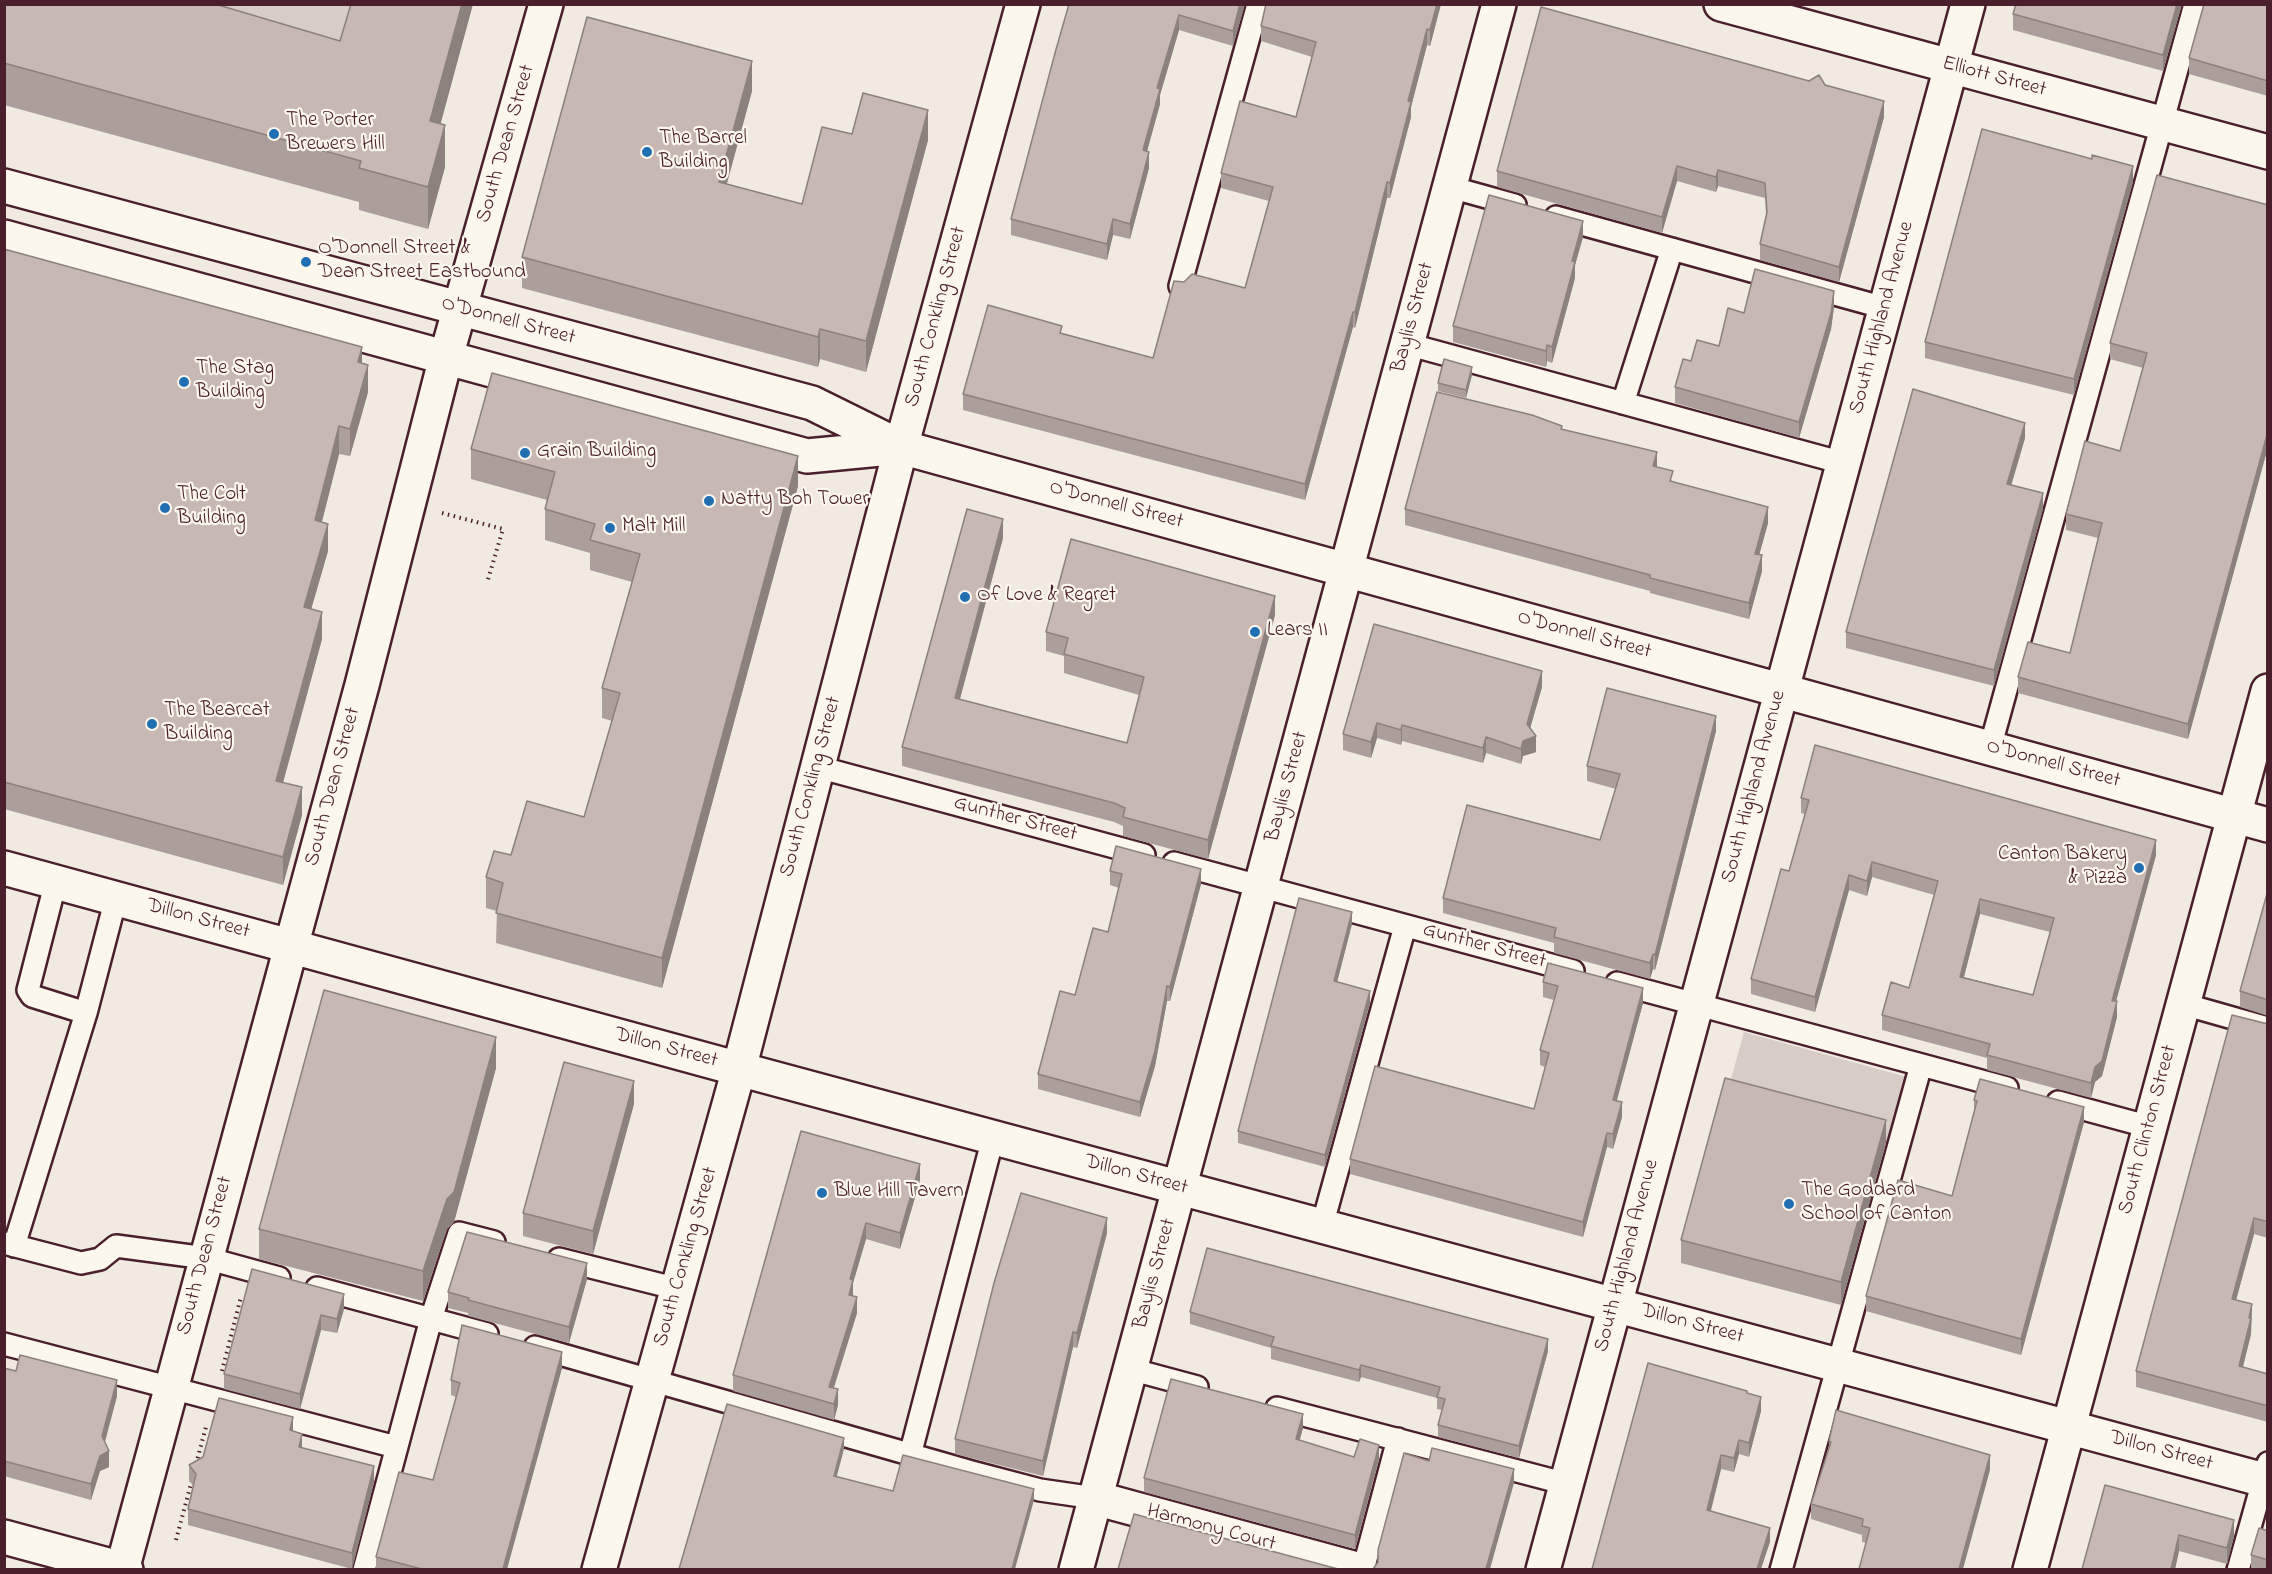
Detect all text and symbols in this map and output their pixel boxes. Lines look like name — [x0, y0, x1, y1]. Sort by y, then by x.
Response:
street label: Elliott Street — [1939, 52, 2049, 104]
street label: South Dean Street — [472, 62, 542, 226]
place label: The Porter Brewers Hill — [286, 109, 385, 159]
marker: The Porter Brewers Hill — [267, 127, 281, 141]
place label: The Barrel Building — [659, 127, 747, 177]
marker: The Barrel Building — [640, 145, 654, 159]
street label: South Highland Avenue — [1845, 219, 1921, 417]
street label: South Conkling Street — [901, 224, 973, 410]
place label: O'Donnell Street & Dean Street Eastbound — [318, 237, 526, 287]
marker: O'Donnell Street & Dean Street Eastbound — [299, 255, 313, 269]
street label: Baylis Street — [1387, 260, 1441, 376]
street label: O'Donnell Street — [438, 292, 578, 352]
place label: The Stag Building — [196, 357, 274, 407]
marker: The Stag Building — [177, 375, 191, 389]
place label: Grain Building — [537, 440, 656, 466]
marker: Grain Building — [518, 446, 532, 460]
street label: O'Donnell Street — [1046, 476, 1186, 536]
place label: The Colt Building — [177, 483, 246, 533]
place label: Natty Boh Tower — [721, 488, 869, 514]
marker: Natty Boh Tower — [702, 494, 716, 508]
marker: The Colt Building — [158, 501, 172, 515]
place label: Malt Mill — [622, 515, 686, 541]
marker: Malt Mill — [603, 521, 617, 535]
place label: Of Love & Regret — [977, 584, 1116, 610]
marker: Of Love & Regret — [958, 590, 972, 604]
street label: O'Donnell Street — [1514, 606, 1654, 666]
place label: Lears II — [1267, 619, 1328, 645]
marker: Lears II — [1248, 625, 1262, 639]
street label: South Highland Avenue — [1717, 688, 1793, 886]
street label: South Conkling Street — [776, 694, 848, 880]
place label: The Bearcat Building — [164, 699, 270, 749]
street label: South Dean Street — [301, 705, 367, 869]
marker: The Bearcat Building — [145, 717, 159, 731]
street label: Baylis Street — [1261, 729, 1315, 845]
street label: O'Donnell Street — [1983, 735, 2123, 795]
street label: Gunther Street — [951, 791, 1079, 849]
place label: Canton Bakery & Pizza — [1998, 843, 2127, 893]
marker: Canton Bakery & Pizza — [2132, 861, 2146, 875]
street label: Dillon Street — [144, 894, 252, 946]
street label: Gunther Street — [1420, 918, 1548, 976]
street label: Dillon Street — [612, 1023, 720, 1075]
street label: South Clinton Street — [2114, 1043, 2184, 1217]
street label: Dillon Street — [1082, 1150, 1190, 1202]
street label: South Highland Avenue — [1590, 1157, 1666, 1355]
street label: South Conkling Street — [649, 1164, 725, 1350]
street label: South Dean Street — [173, 1174, 239, 1338]
place label: The Goddard School of Canton — [1801, 1179, 1951, 1229]
place label: Blue Hill Tavern — [834, 1180, 964, 1206]
marker: Blue Hill Tavern — [815, 1186, 829, 1200]
marker: The Goddard School of Canton — [1782, 1197, 1796, 1211]
street label: Baylis Street — [1129, 1216, 1183, 1332]
street label: Dillon Street — [1638, 1299, 1746, 1351]
street label: Dillon Street — [2107, 1426, 2215, 1478]
street label: Harmony Court — [1144, 1500, 1278, 1558]

